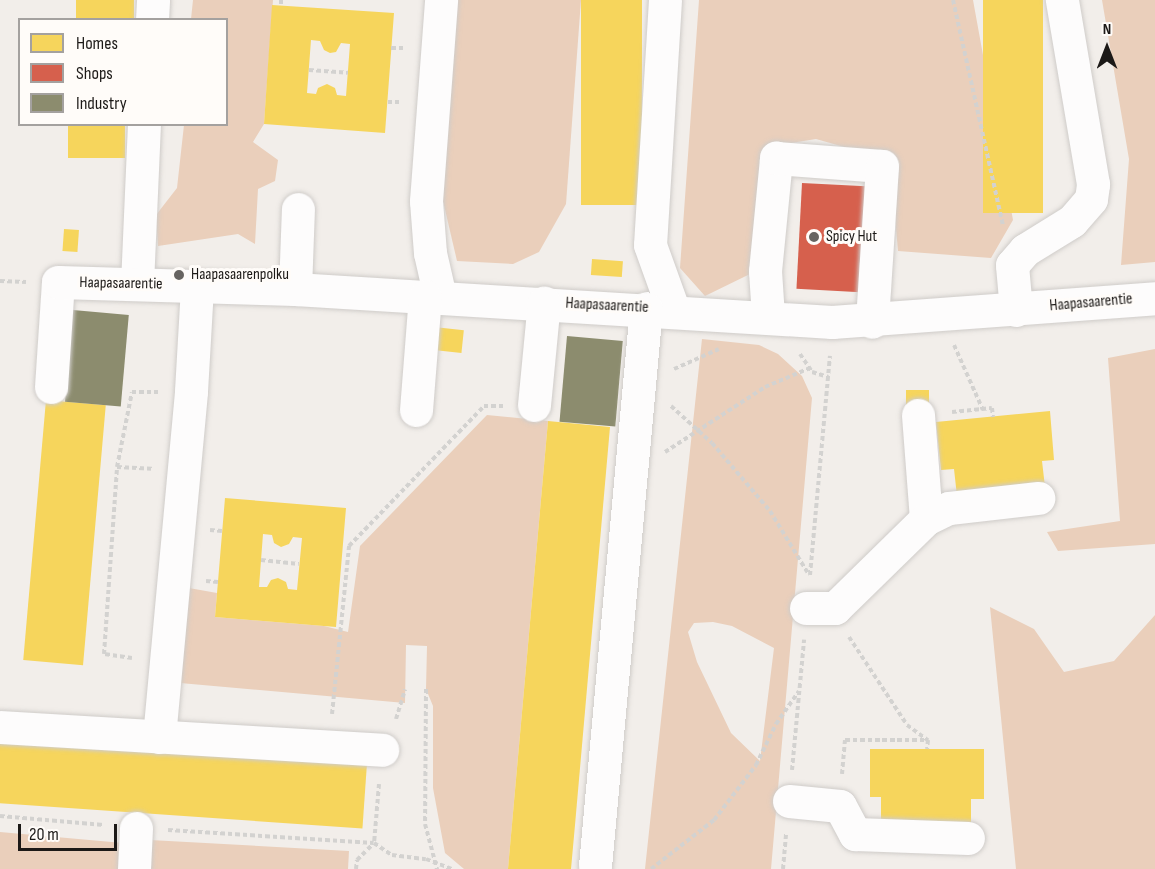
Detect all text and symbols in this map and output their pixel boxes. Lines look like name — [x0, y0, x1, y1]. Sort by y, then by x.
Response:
legend — [18, 18, 228, 126]
north arrow — [1077, 18, 1137, 78]
text: N — [1103, 20, 1111, 39]
text: Homes — [76, 33, 118, 54]
text: Shops — [76, 63, 113, 84]
text: Industry — [76, 93, 127, 114]
place label: Spicy Hut — [826, 227, 877, 247]
marker: Spicy Hut — [807, 230, 821, 244]
place label: Haapasaarenpolku — [191, 265, 289, 285]
marker: Haapasaarenpolku — [172, 268, 186, 282]
street label: Haapasaarentie — [79, 274, 163, 294]
street label: Haapasaarentie — [1049, 290, 1133, 316]
street label: Haapasaarentie — [565, 294, 649, 318]
scale bar — [21, 812, 120, 850]
text: 20 m — [29, 824, 59, 845]

